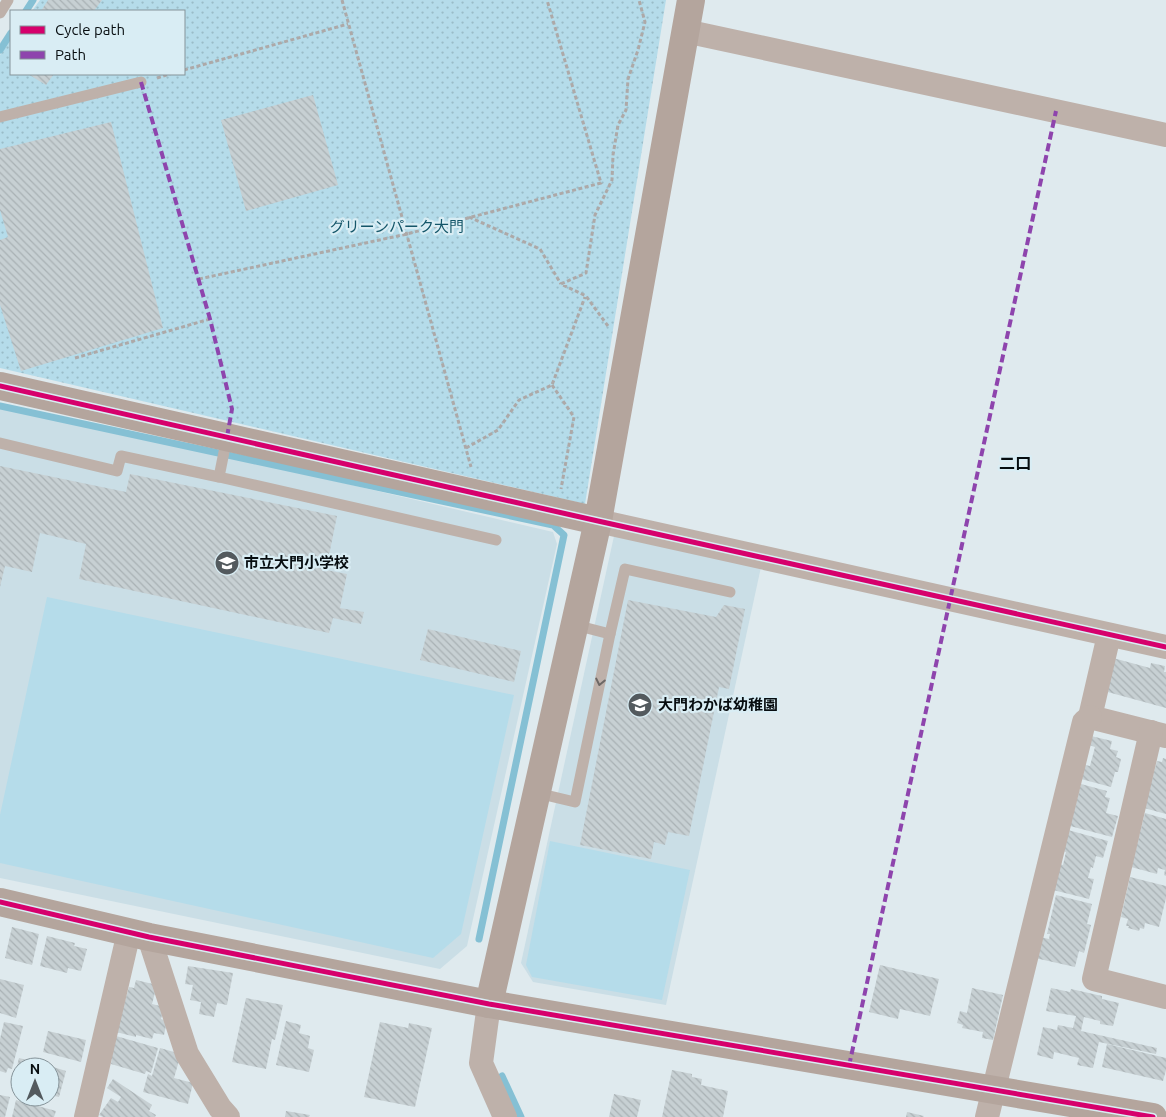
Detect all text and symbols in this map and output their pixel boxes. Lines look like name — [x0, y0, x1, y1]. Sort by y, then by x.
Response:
legend — [10, 10, 185, 75]
text: Cycle path — [55, 21, 125, 38]
text: Path — [55, 46, 86, 63]
park label: グリーンパーク大門 — [330, 218, 464, 235]
district label: 二口 — [999, 454, 1031, 472]
school or university icon: 市立大門小学校 — [214, 550, 240, 576]
place label: 市立大門小学校 — [244, 554, 349, 571]
one-way arrow — [596, 677, 606, 686]
school or university icon: 大門わかば幼稚園 — [627, 692, 653, 718]
place label: 大門わかば幼稚園 — [658, 696, 778, 713]
north arrow — [10, 1057, 60, 1107]
text: N — [30, 1061, 40, 1077]

